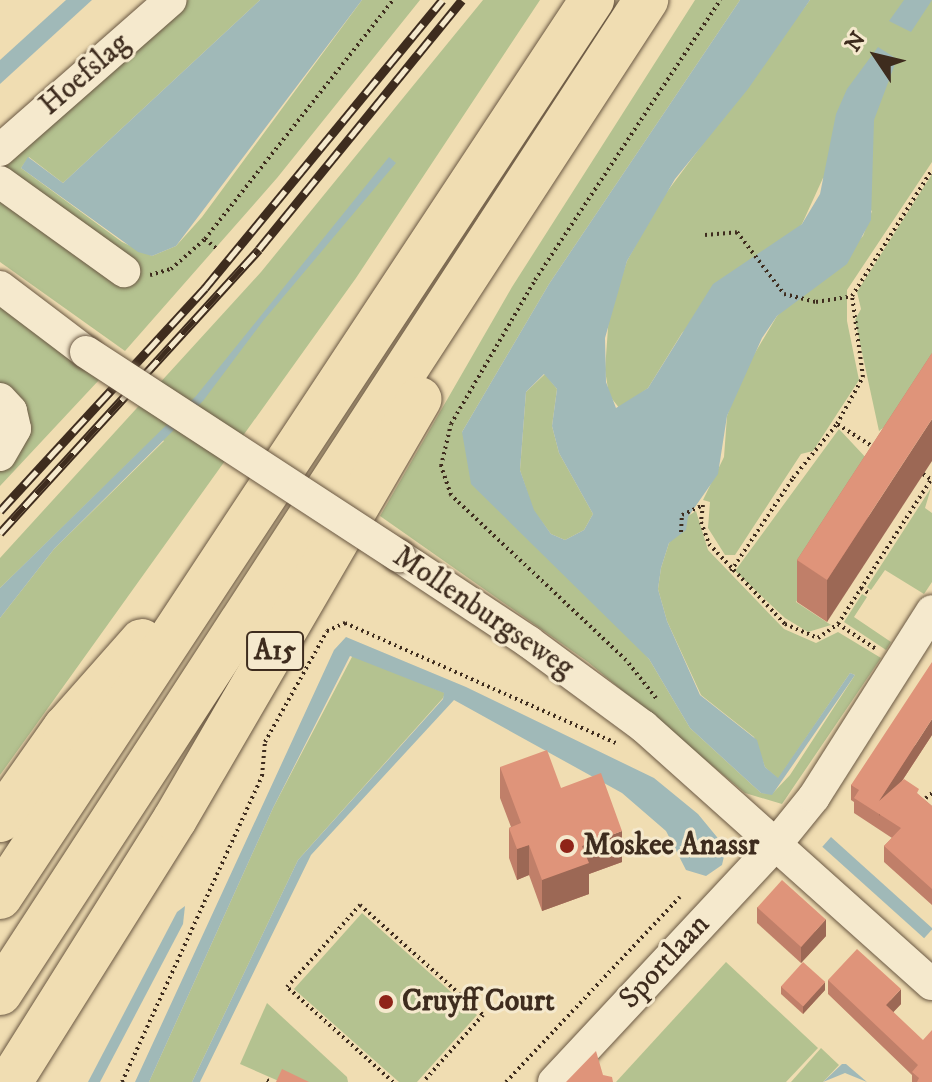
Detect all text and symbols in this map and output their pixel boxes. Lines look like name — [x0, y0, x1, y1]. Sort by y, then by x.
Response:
north arrow — [836, 16, 916, 96]
street label: Hoefslag — [33, 26, 137, 124]
text: N — [840, 27, 872, 57]
street label: Mollenburgseweg — [386, 539, 580, 687]
road number: A15 — [245, 627, 305, 675]
place label: Moskee Anassr — [583, 828, 759, 864]
marker: Moskee Anassr — [558, 837, 576, 855]
street label: Sportlaan — [612, 907, 718, 1017]
place label: Cruyff Court — [402, 984, 555, 1020]
marker: Cruyff Court — [377, 993, 395, 1011]

